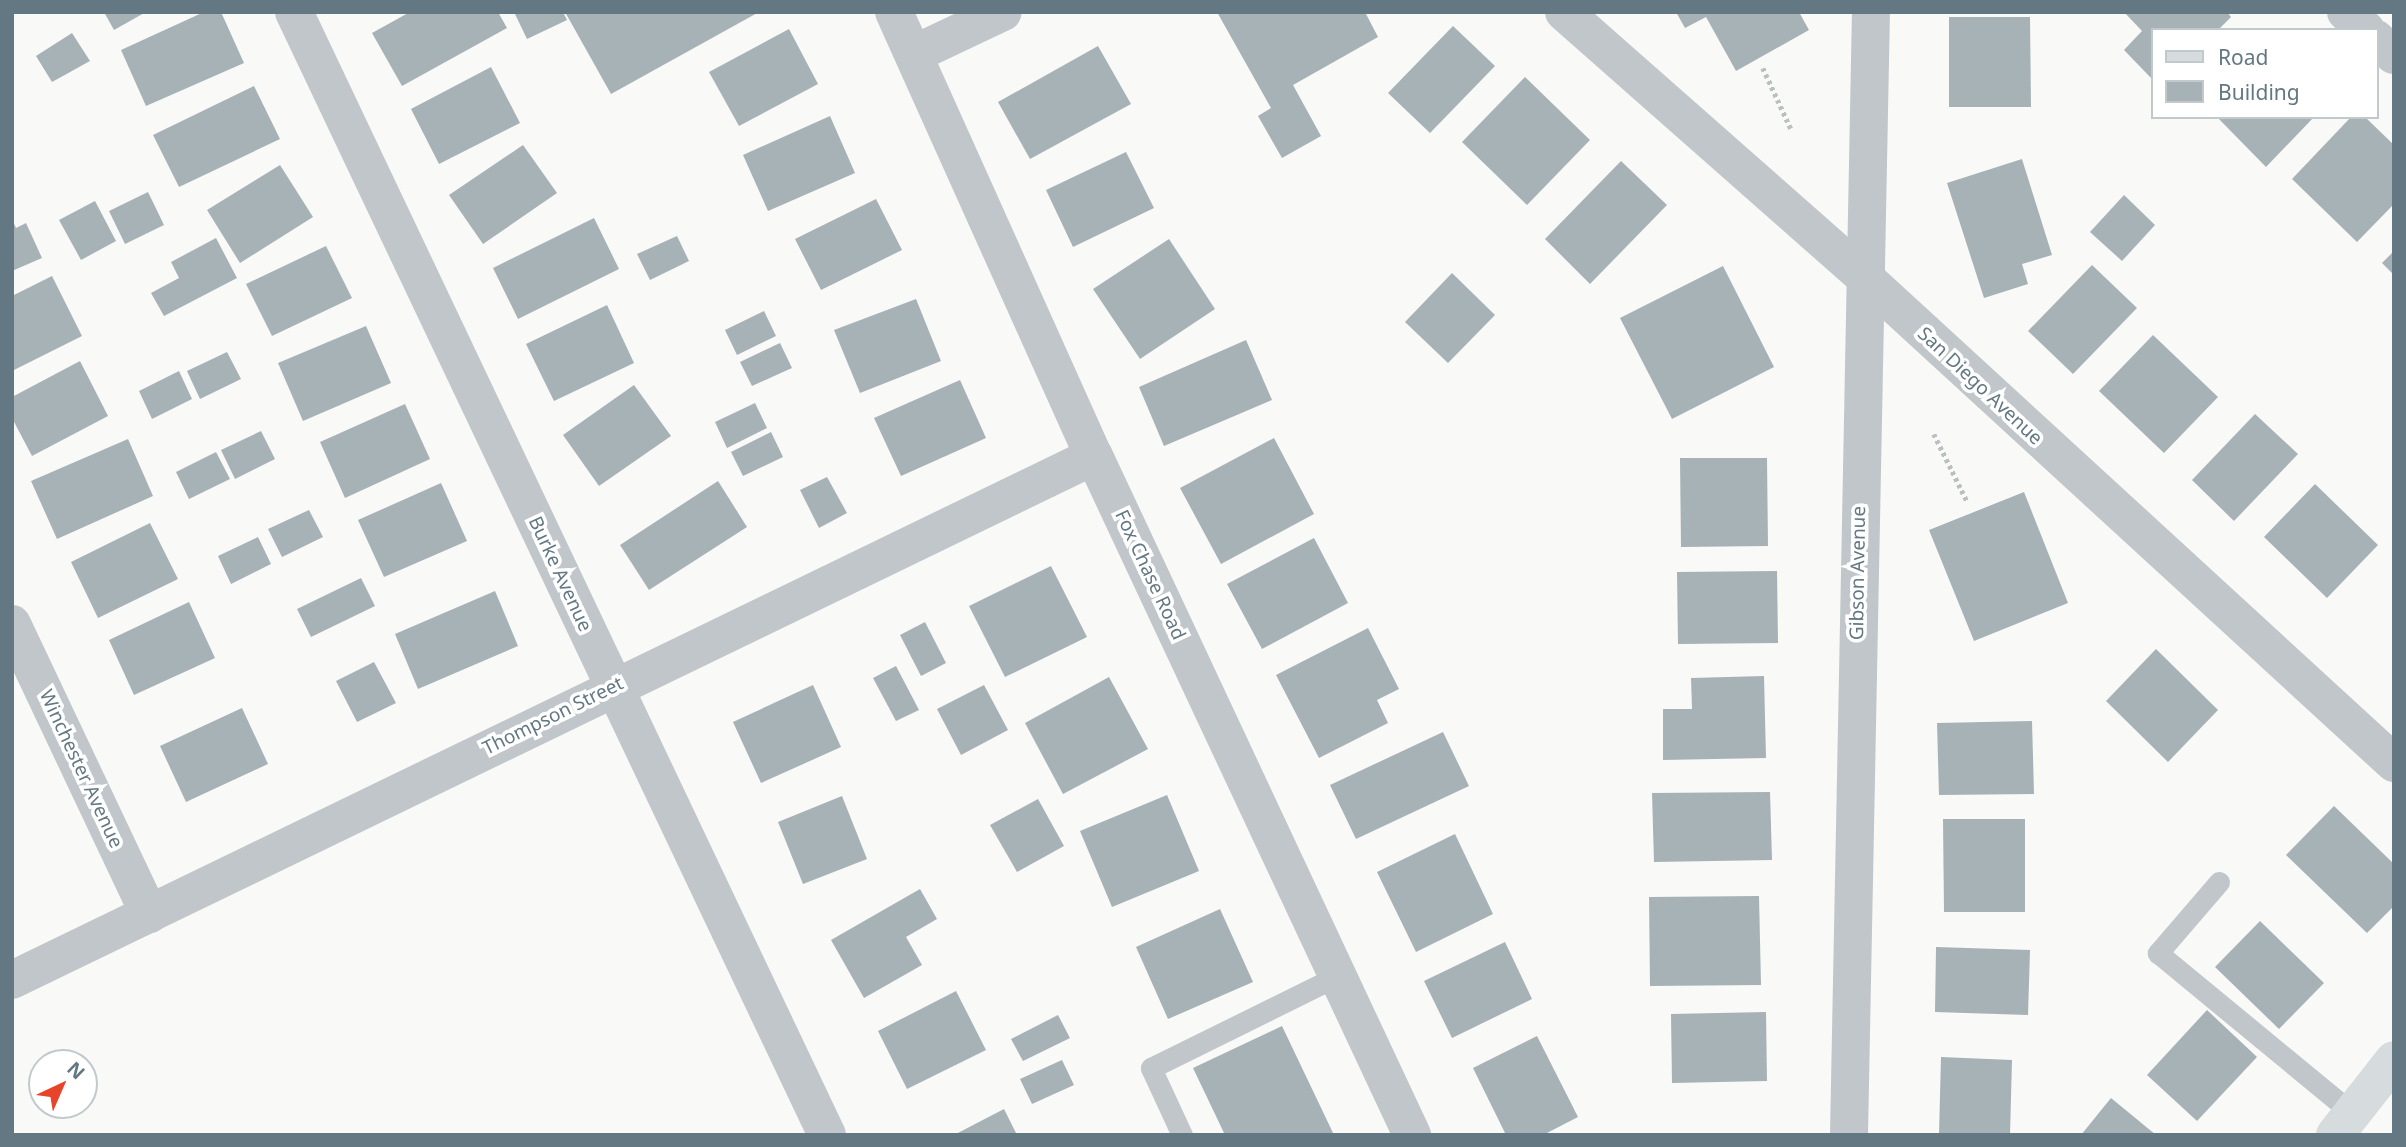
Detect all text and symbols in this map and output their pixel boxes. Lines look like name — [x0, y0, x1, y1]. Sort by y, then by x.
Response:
legend — [2150, 28, 2378, 119]
text: Road — [2218, 43, 2268, 71]
text: Building — [2218, 78, 2300, 106]
street label: San Diego Avenue — [1913, 322, 2047, 450]
street label: Fox Chase Road — [1110, 506, 1190, 644]
street label: Gibson Avenue — [1845, 506, 1871, 640]
street label: Burke Avenue — [523, 513, 597, 635]
street label: Thompson Street — [479, 672, 627, 760]
street label: Winchester Avenue — [34, 686, 128, 852]
north arrow — [28, 1049, 98, 1119]
text: N — [62, 1056, 91, 1085]

